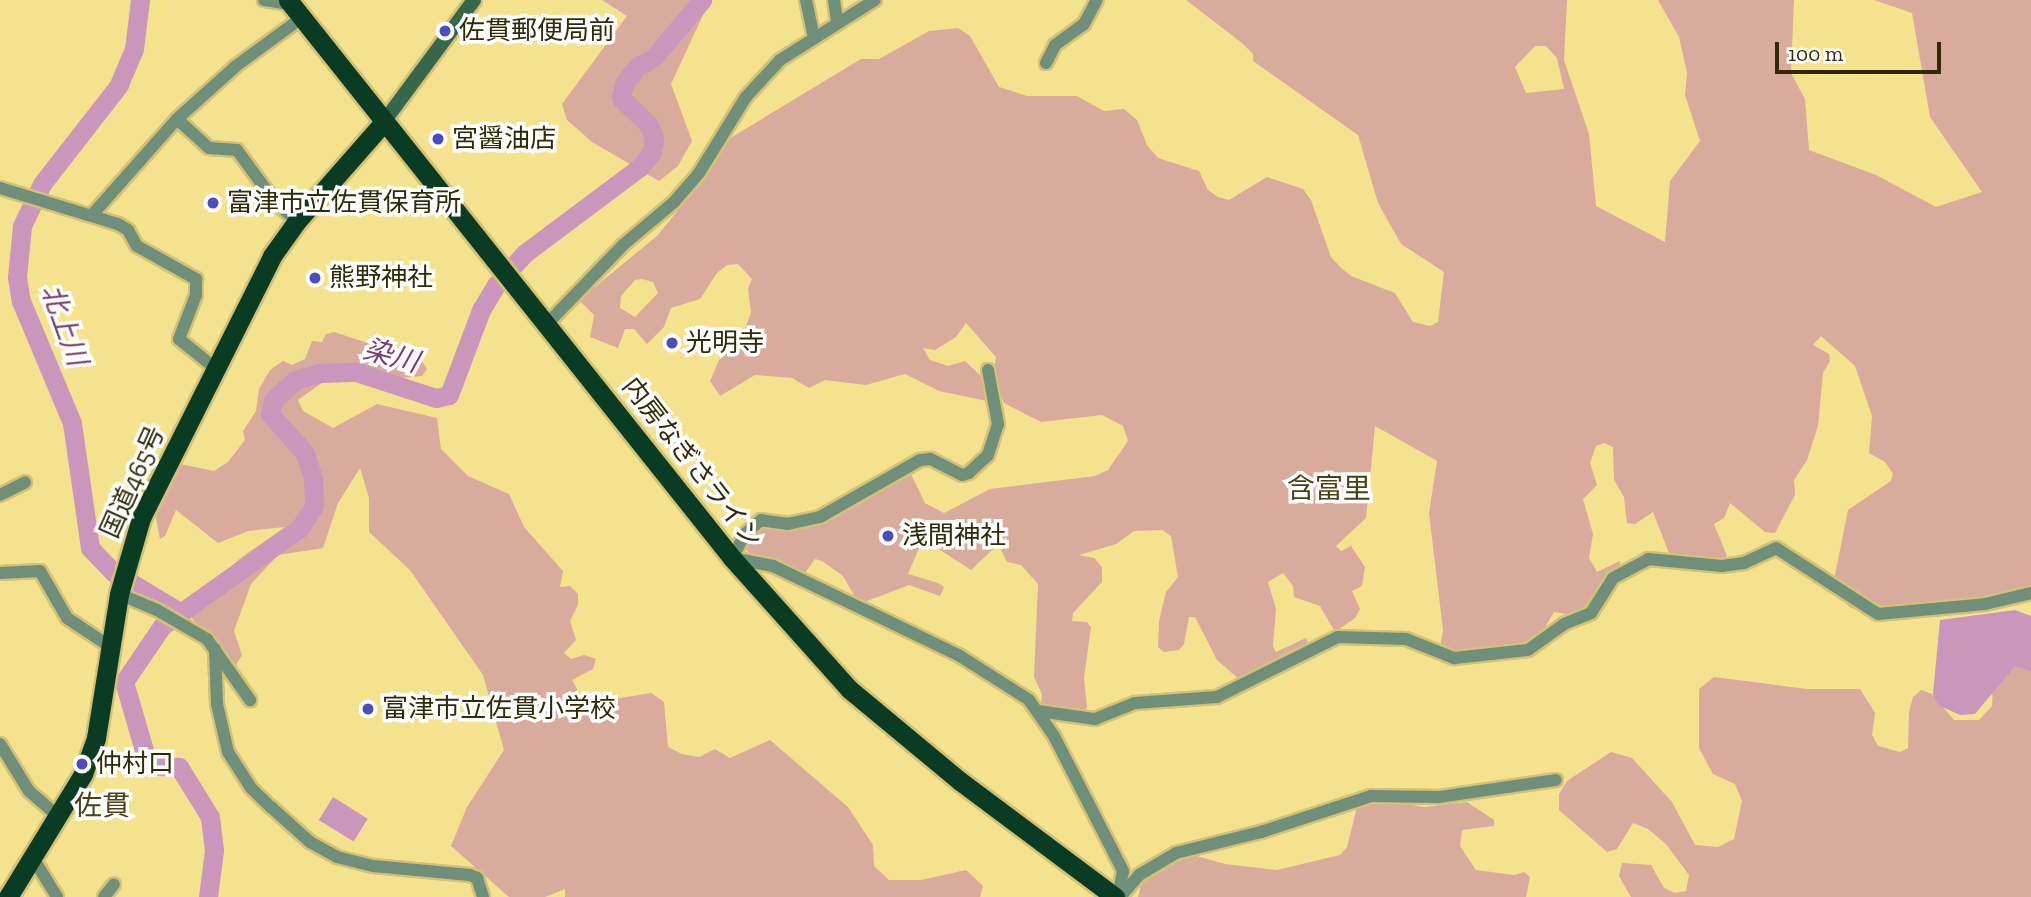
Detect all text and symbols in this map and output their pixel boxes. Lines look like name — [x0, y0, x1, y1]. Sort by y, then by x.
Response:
place label: 佐貫郵便局前 — [459, 15, 615, 47]
marker: 佐貫郵便局前 — [437, 23, 453, 39]
scale bar — [1779, 28, 1945, 72]
text: 100 m — [1788, 41, 1843, 66]
place label: 宮醤油店 — [452, 123, 556, 155]
marker: 宮醤油店 — [430, 131, 446, 147]
place label: 富津市立佐貫保育所 — [227, 187, 461, 219]
marker: 富津市立佐貫保育所 — [205, 195, 221, 211]
place label: 熊野神社 — [329, 262, 433, 294]
marker: 熊野神社 — [307, 270, 323, 286]
water label: 北上川 — [34, 280, 94, 370]
place label: 光明寺 — [686, 327, 764, 359]
water label: 染川 — [360, 333, 422, 379]
marker: 光明寺 — [664, 335, 680, 351]
street label: 内房なぎさライン — [616, 371, 768, 555]
street label: 国道465号 — [95, 421, 171, 543]
district label: 含富里 — [1287, 472, 1371, 506]
place label: 浅間神社 — [902, 520, 1006, 552]
marker: 浅間神社 — [880, 528, 896, 544]
place label: 富津市立佐貫小学校 — [382, 693, 616, 725]
marker: 富津市立佐貫小学校 — [360, 701, 376, 717]
place label: 仲村口 — [96, 748, 174, 780]
marker: 仲村口 — [74, 756, 90, 772]
district label: 佐貫 — [74, 789, 130, 823]

